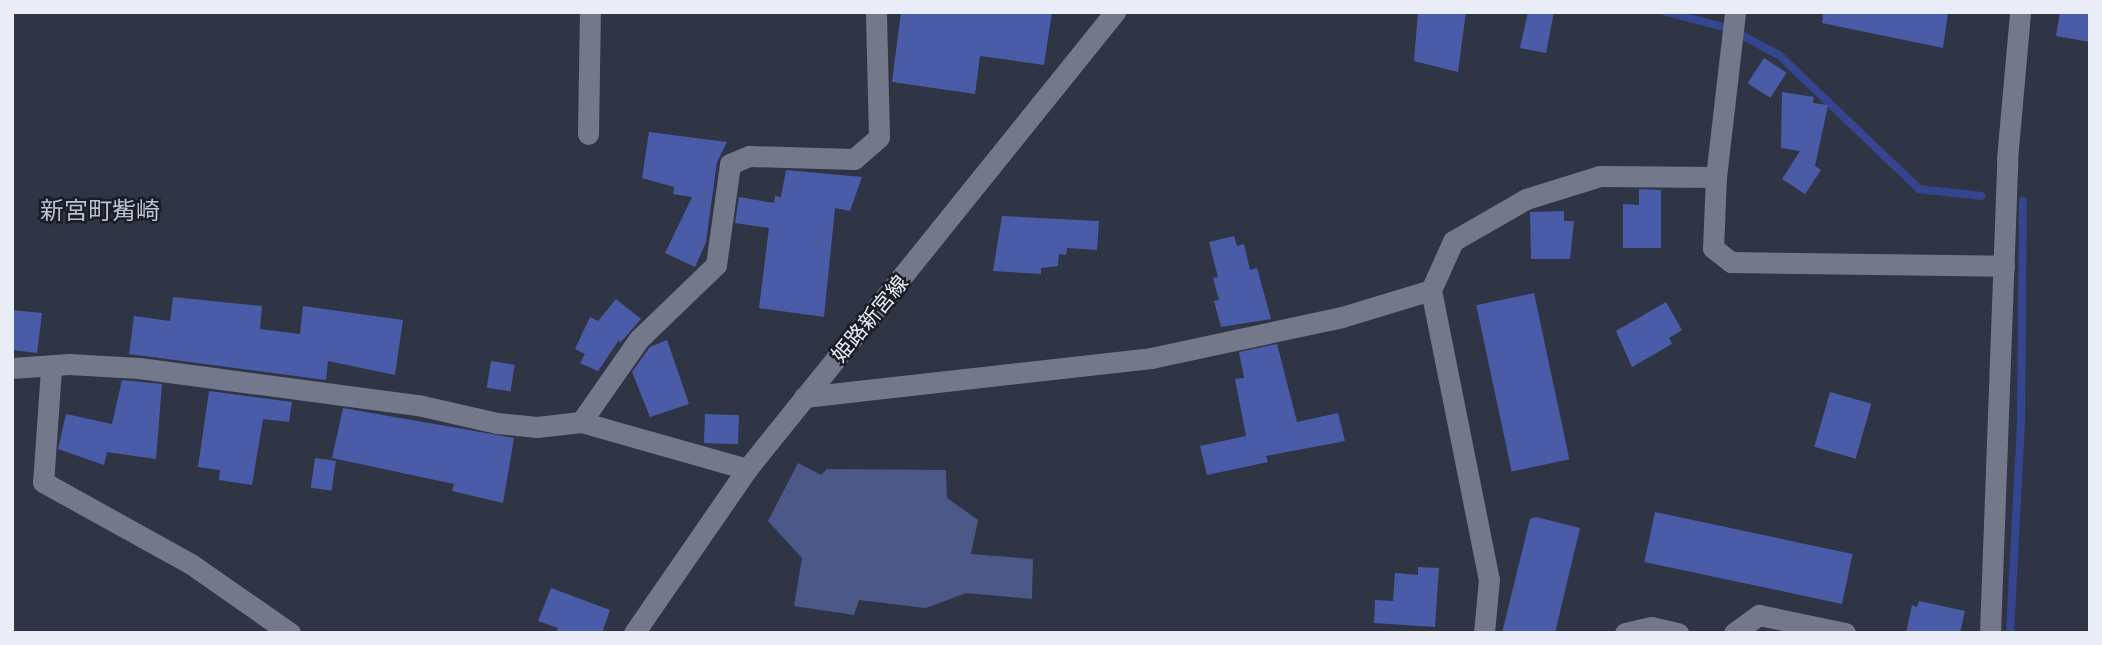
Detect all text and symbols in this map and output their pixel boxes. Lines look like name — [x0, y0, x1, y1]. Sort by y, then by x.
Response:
district label: 新宮町觜崎 — [40, 198, 160, 226]
street label: 姫路新宮線 — [827, 271, 913, 367]

